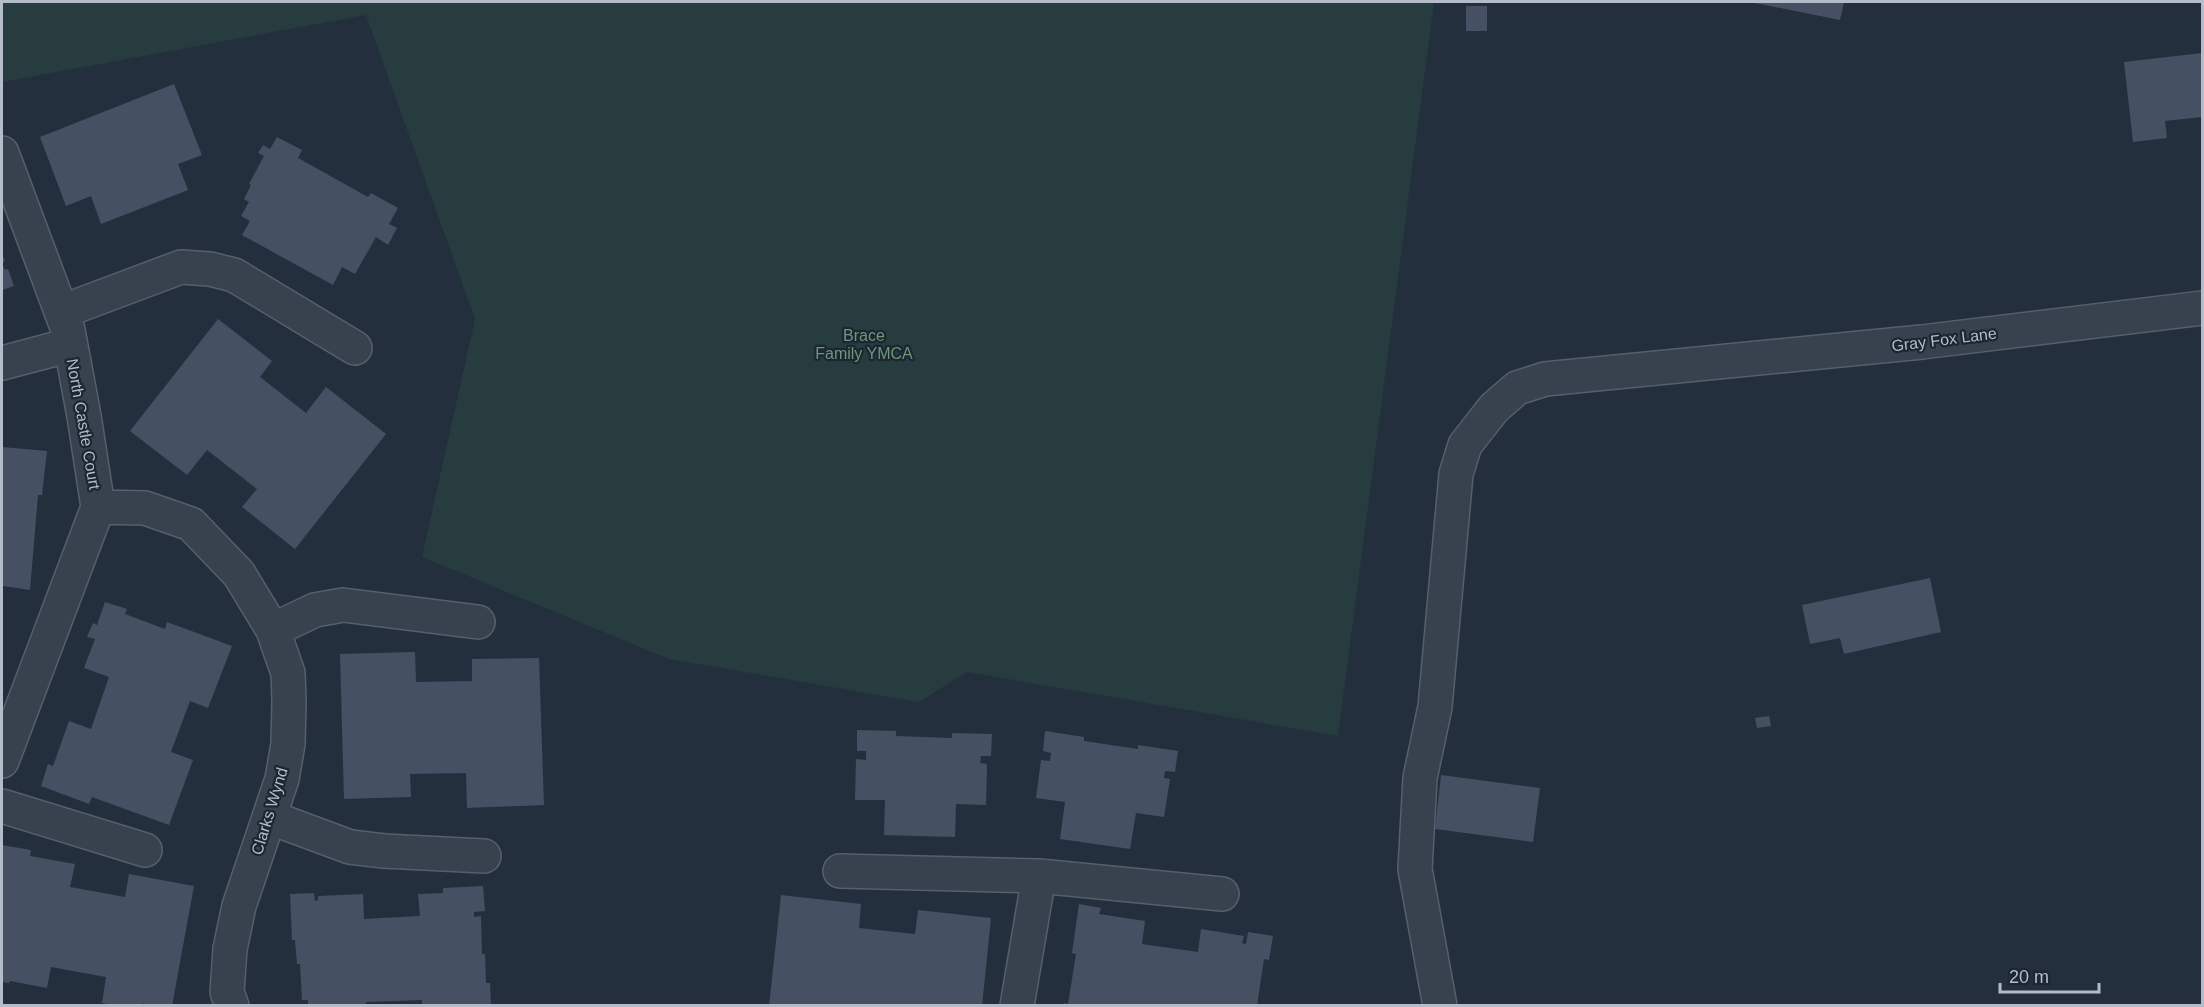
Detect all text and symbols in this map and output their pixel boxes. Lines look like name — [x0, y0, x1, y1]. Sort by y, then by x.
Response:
street label: Gray Fox Lane — [1891, 325, 1998, 354]
park label: Brace Family YMCA — [815, 327, 913, 362]
street label: North Castle Court — [64, 357, 103, 491]
street label: Clarks Wynd — [248, 765, 291, 857]
scale bar — [2000, 956, 2099, 994]
text: 20 m — [2009, 967, 2049, 987]

